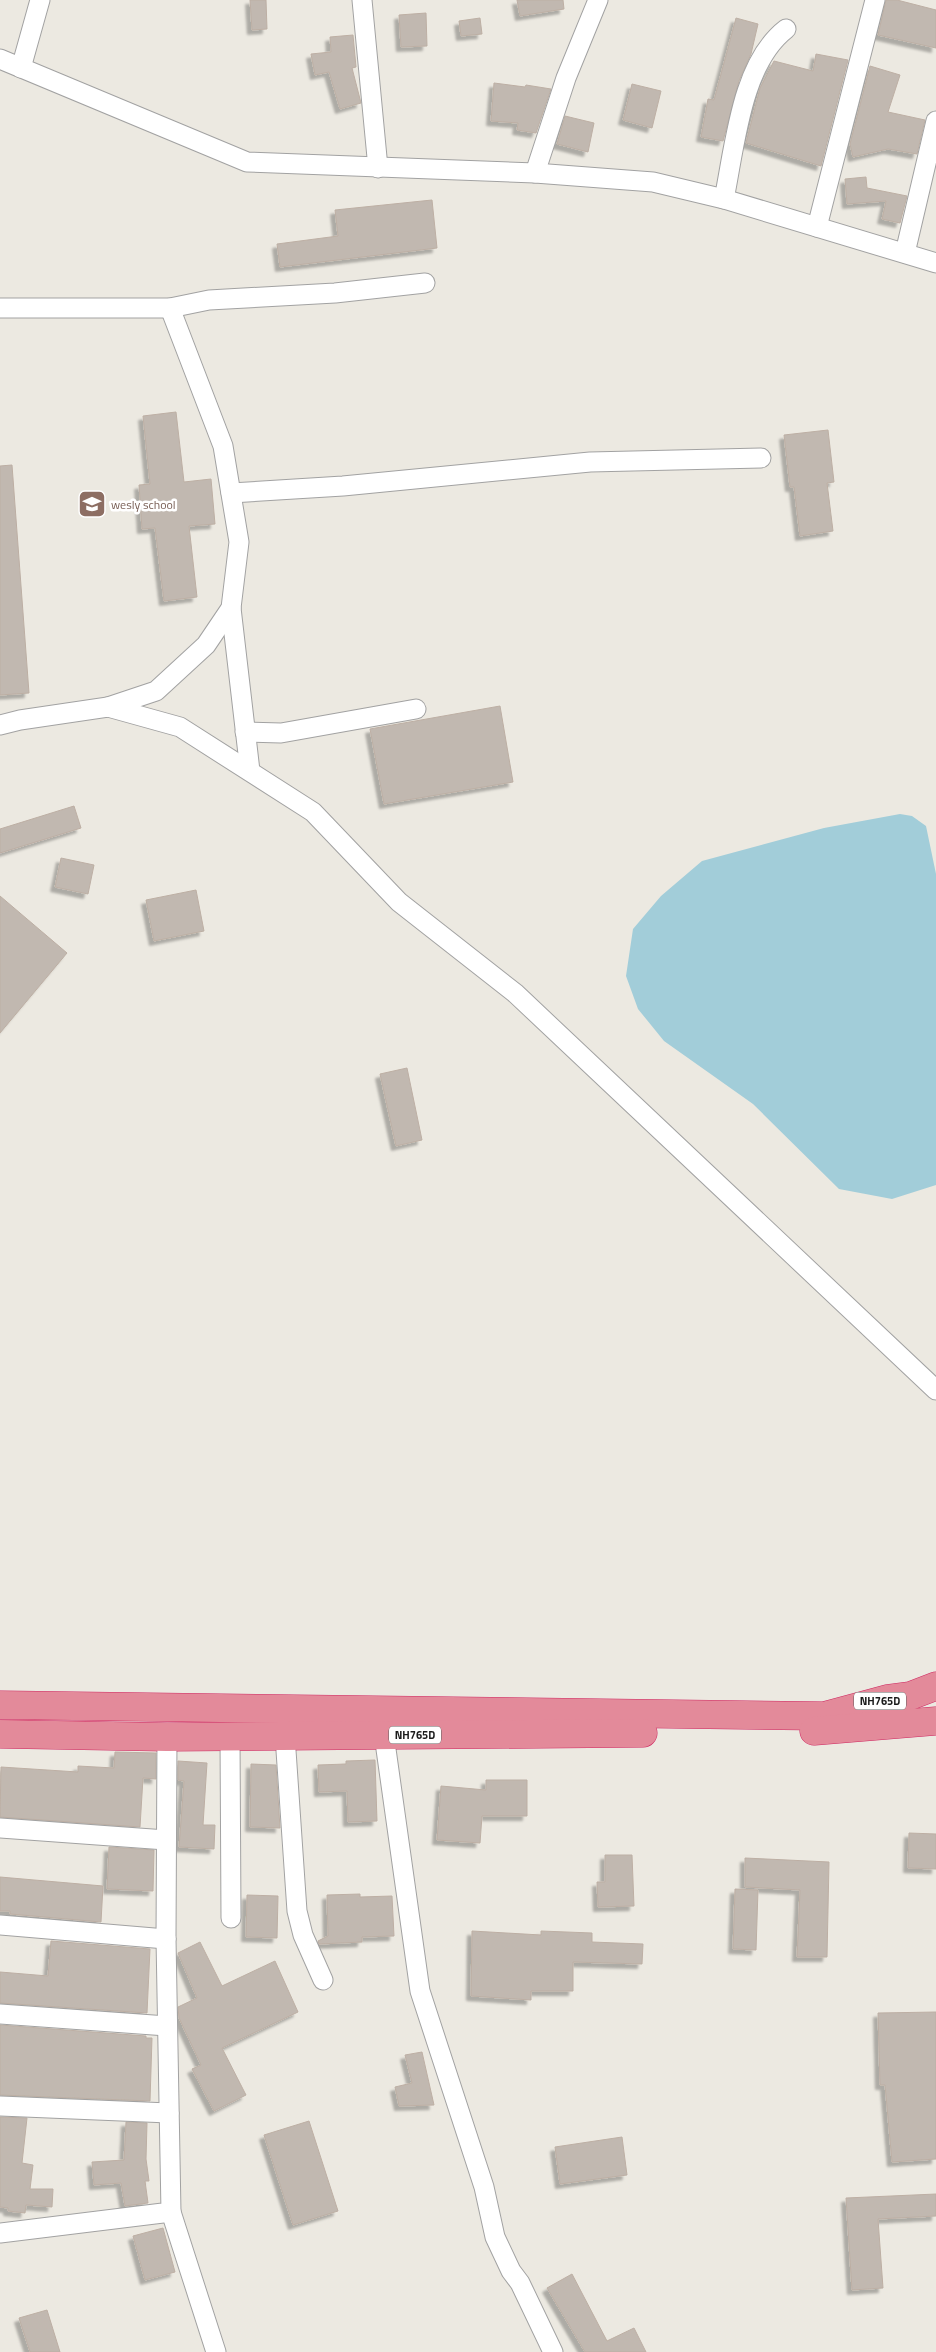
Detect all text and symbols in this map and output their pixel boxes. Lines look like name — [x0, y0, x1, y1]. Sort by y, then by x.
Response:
school or university icon: wesly school — [77, 489, 107, 519]
place label: wesly school — [111, 495, 176, 514]
road number: NH765D — [854, 1692, 906, 1710]
road number: NH765D — [389, 1726, 441, 1744]

